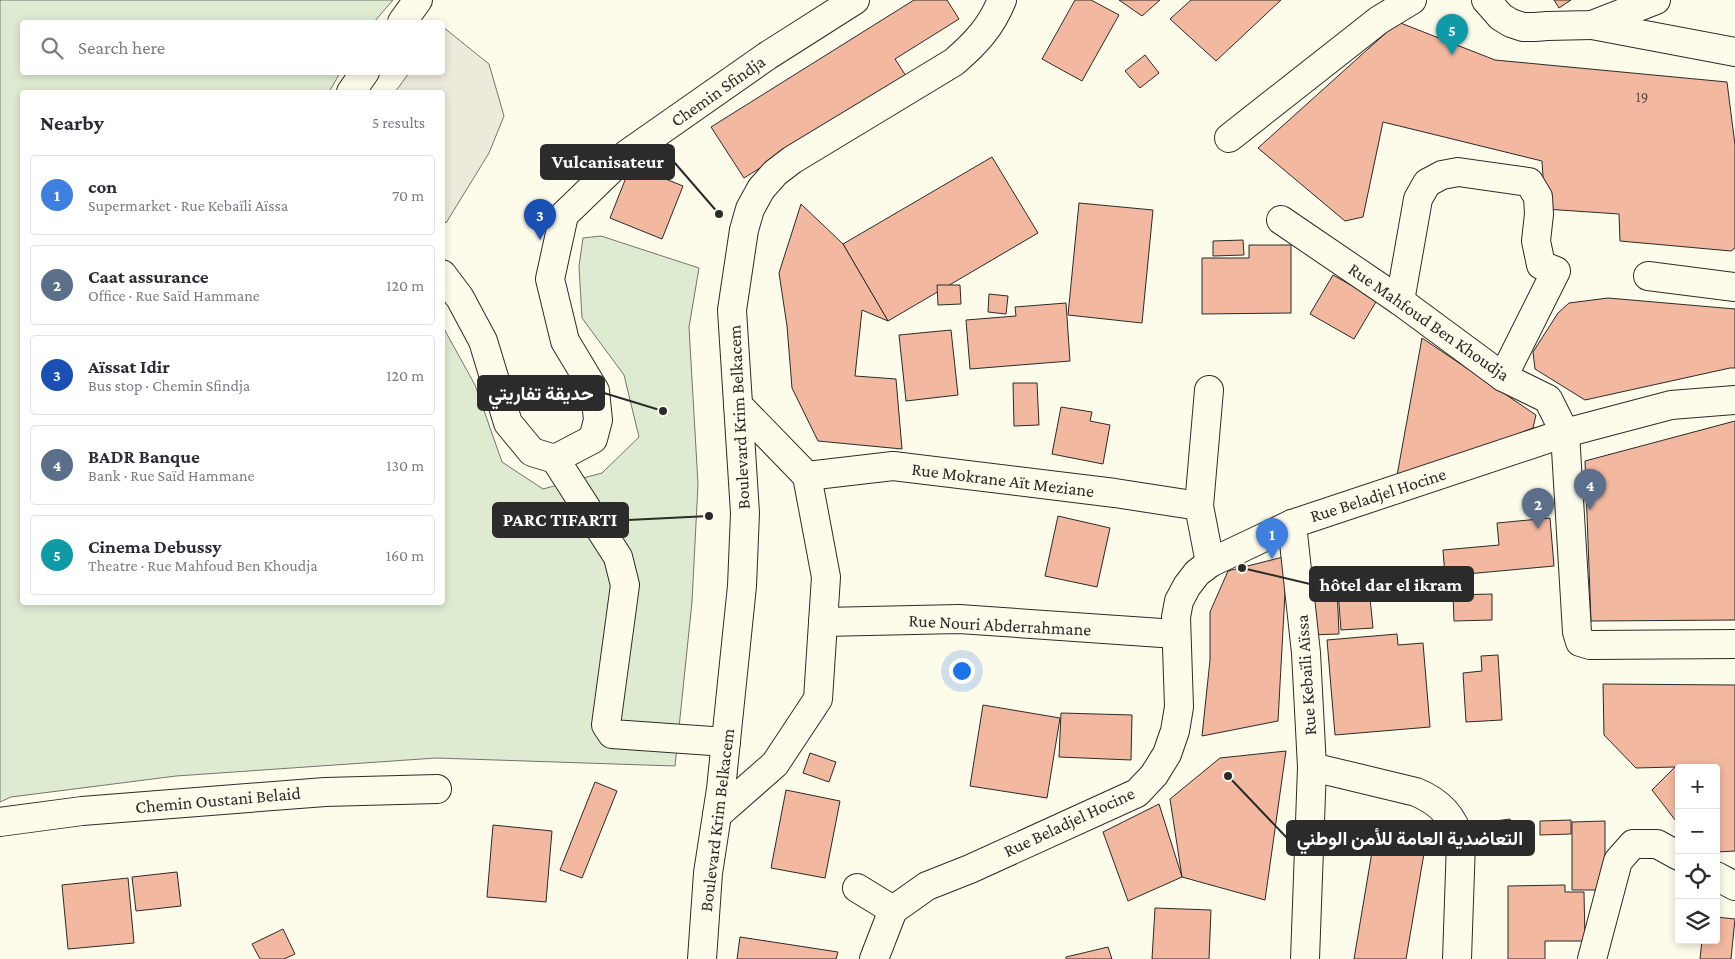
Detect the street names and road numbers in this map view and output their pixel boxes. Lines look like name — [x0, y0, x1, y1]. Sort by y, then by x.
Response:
street label: Chemin Sfindja — [667, 51, 770, 132]
street label: Rue Mahfoud Ben Khoudja — [1344, 259, 1513, 386]
street label: Boulevard Krim Belkacem — [724, 324, 754, 510]
street label: Rue Mokrane Aït Meziane — [911, 459, 1096, 501]
street label: Rue Beladjel Hocine — [1307, 464, 1449, 527]
street label: Rue Nouri Abderrahmane — [908, 610, 1092, 640]
street label: Rue Kebaïli Aïssa — [1292, 614, 1320, 736]
street label: Boulevard Krim Belkacem — [696, 727, 738, 913]
street label: Chemin Oustani Belaid — [134, 783, 302, 817]
street label: Rue Beladjel Hocine — [1000, 783, 1138, 862]

